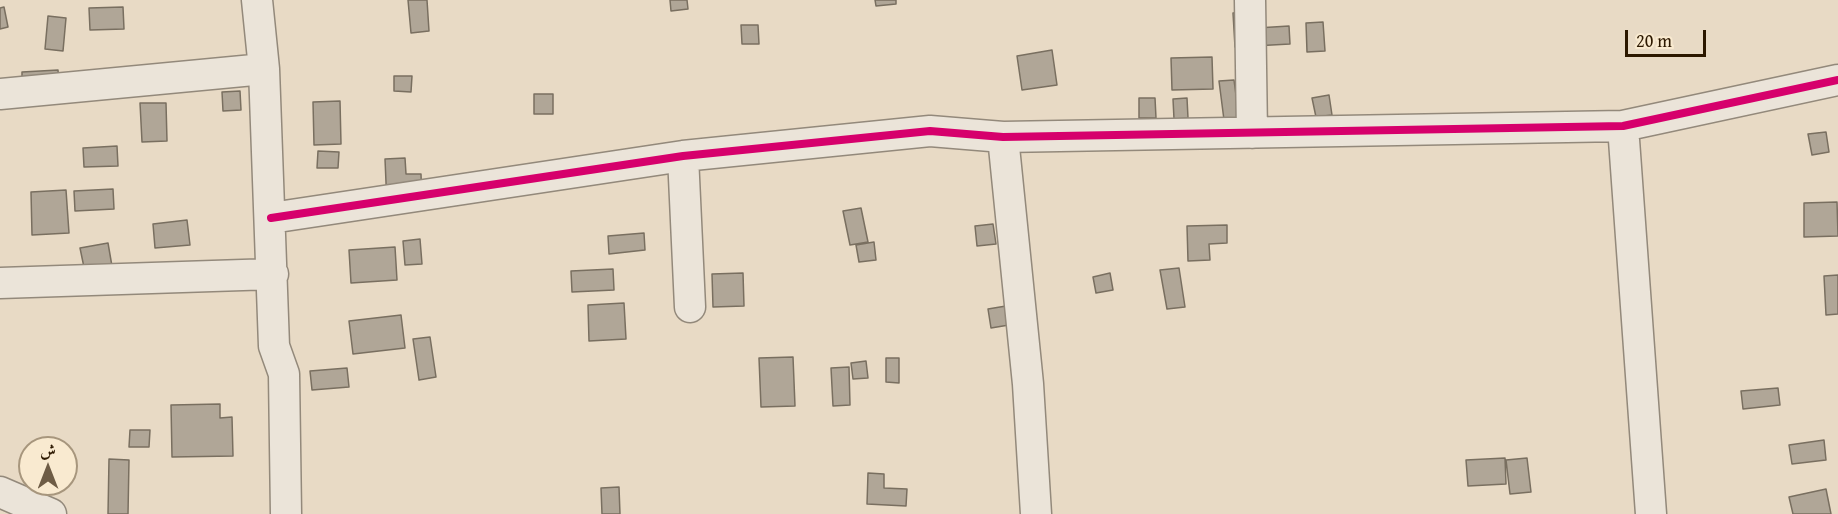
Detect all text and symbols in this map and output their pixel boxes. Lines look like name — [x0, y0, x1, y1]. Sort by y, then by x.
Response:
scale bar — [1628, 18, 1709, 56]
text: 20 m — [1636, 27, 1672, 54]
north arrow — [18, 436, 78, 496]
text: ش — [40, 438, 56, 462]

